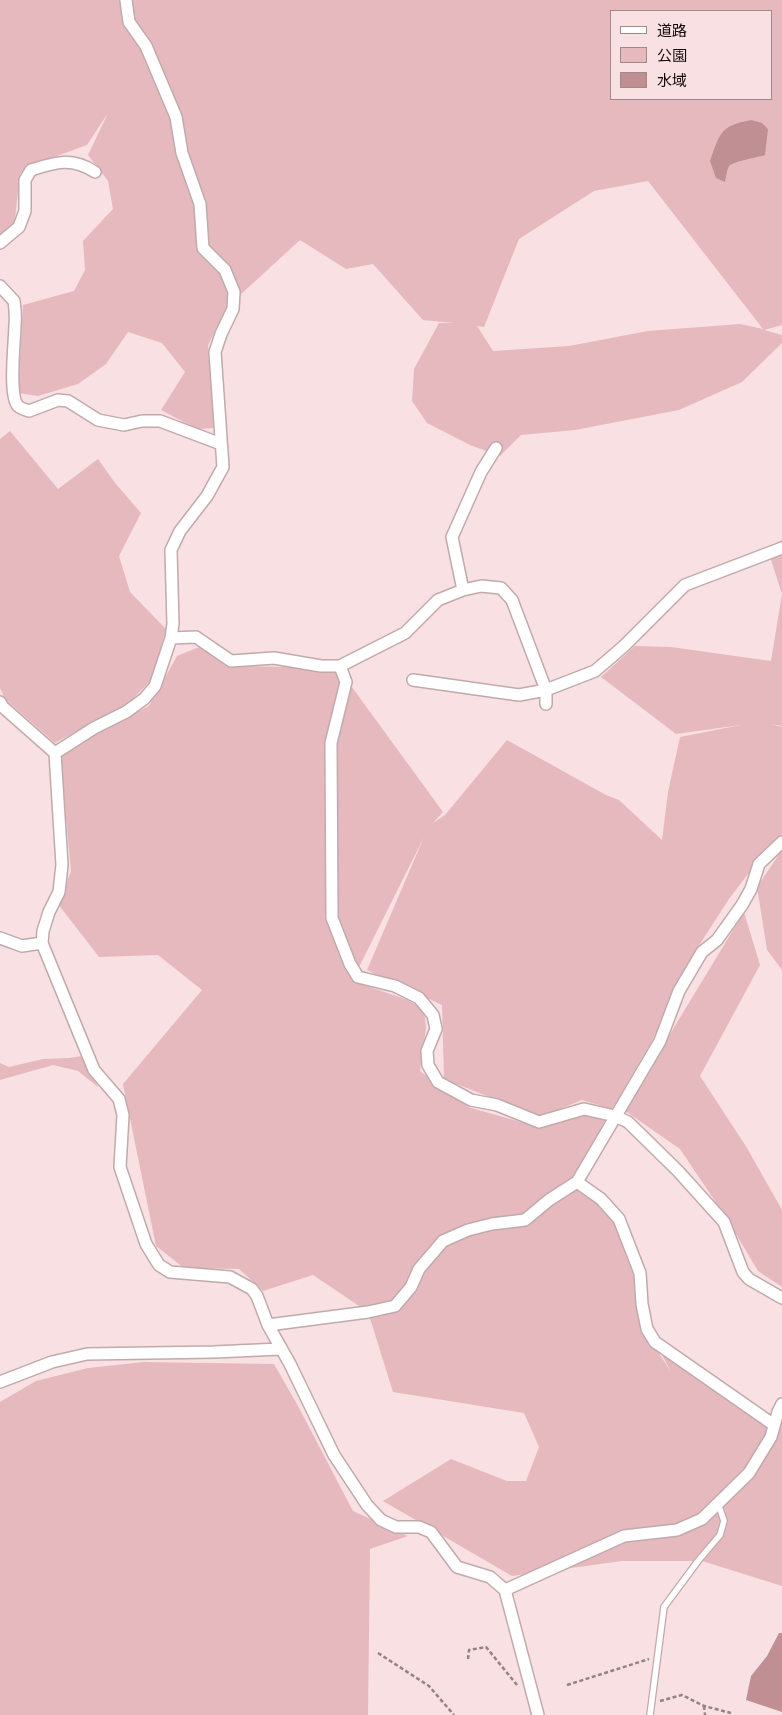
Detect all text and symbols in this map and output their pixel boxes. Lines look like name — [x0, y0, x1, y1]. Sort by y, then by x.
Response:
legend — [610, 10, 772, 100]
text: 道路 — [657, 21, 687, 40]
text: 公園 — [657, 46, 687, 65]
text: 水域 — [657, 71, 687, 90]

